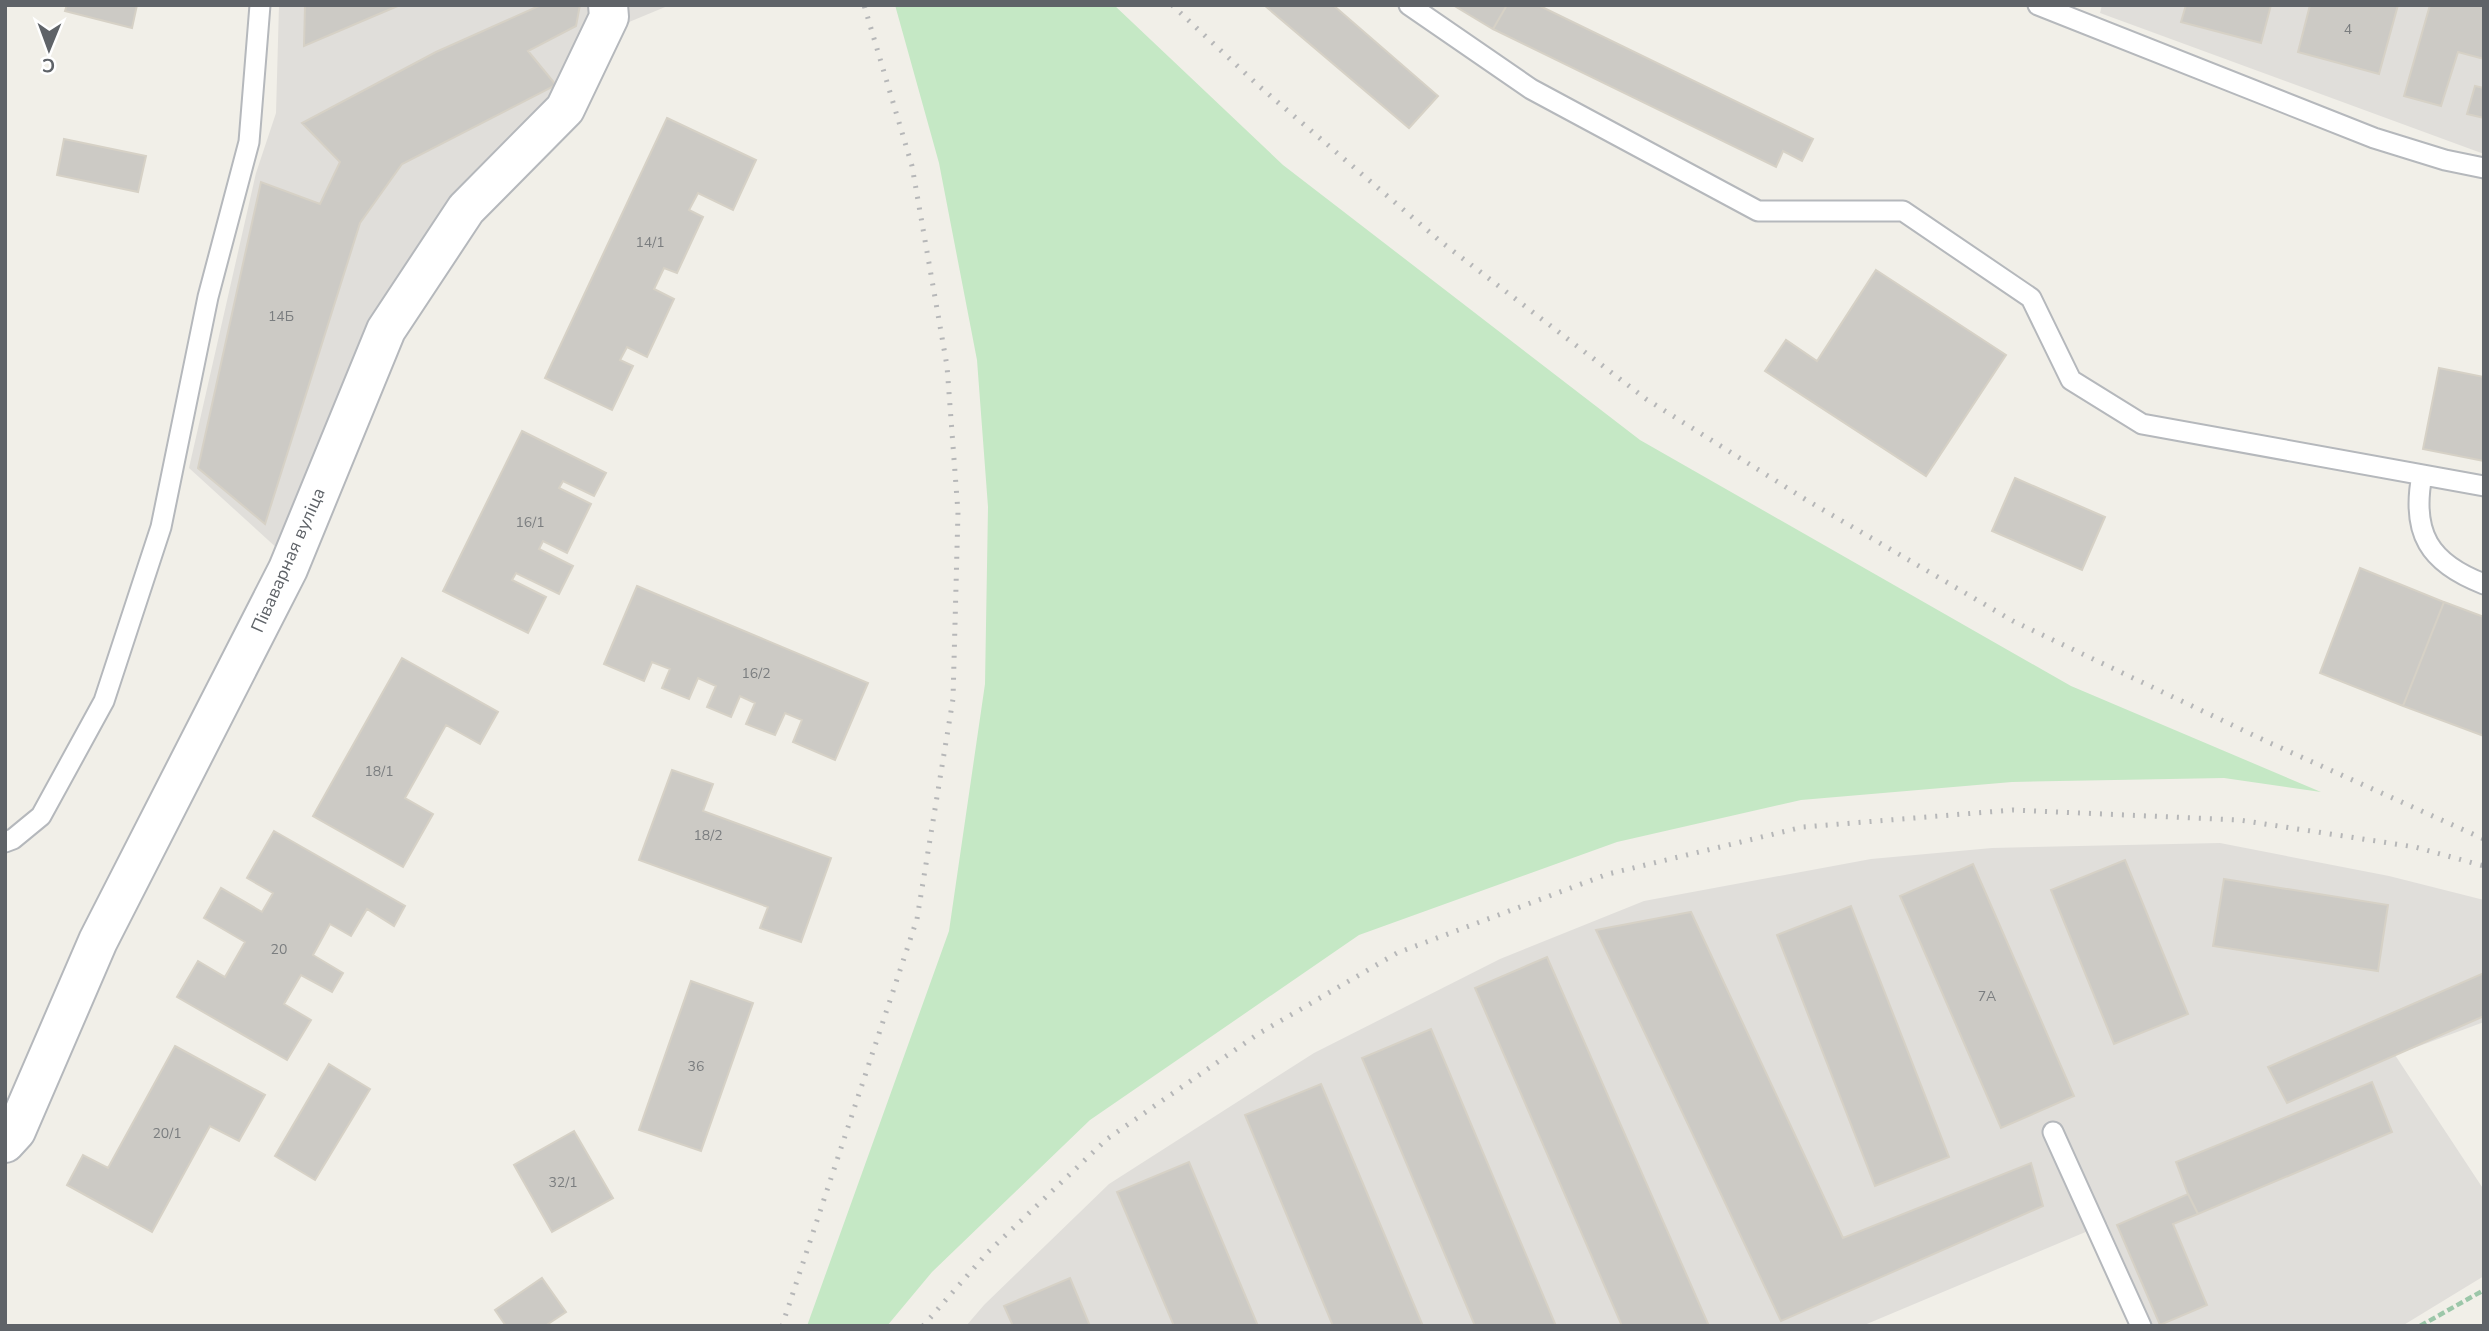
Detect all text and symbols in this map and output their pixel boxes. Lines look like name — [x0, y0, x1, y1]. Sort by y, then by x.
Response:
north arrow — [14, 14, 84, 84]
house number: 4 — [2344, 20, 2352, 39]
text: С — [42, 52, 55, 78]
house number: 14/1 — [635, 233, 665, 252]
house number: 14Б — [268, 307, 294, 326]
street label: Піваварная вуліца — [245, 484, 331, 636]
house number: 16/1 — [515, 513, 545, 532]
house number: 16/2 — [741, 664, 771, 683]
house number: 18/1 — [364, 762, 394, 781]
house number: 18/2 — [693, 826, 723, 845]
house number: 20 — [271, 940, 287, 959]
house number: 7А — [1978, 987, 1996, 1006]
house number: 36 — [688, 1057, 704, 1076]
house number: 20/1 — [152, 1124, 182, 1143]
house number: 32/1 — [548, 1173, 578, 1192]

